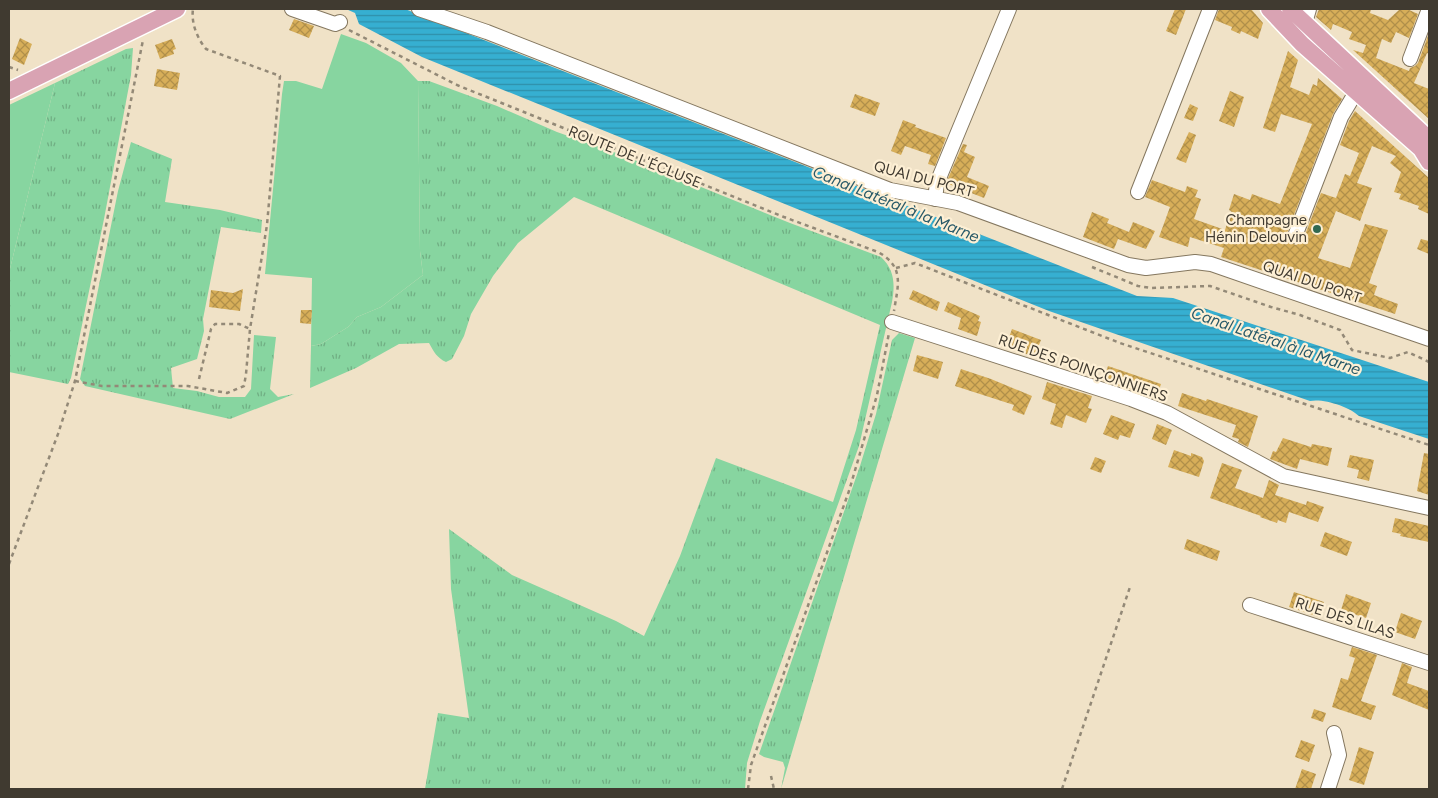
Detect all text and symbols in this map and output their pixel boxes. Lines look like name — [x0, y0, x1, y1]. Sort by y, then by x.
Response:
street label: ROUTE DE L'ÉCLUSE — [566, 122, 704, 192]
street label: QUAI DU PORT — [872, 157, 977, 201]
water label: Canal Latéral à la Marne — [810, 162, 982, 246]
place label: Champagne Hénin Delouvin — [1205, 211, 1307, 246]
marker: Champagne Hénin Delouvin — [1311, 223, 1323, 235]
street label: QUAI DU PORT — [1260, 257, 1364, 307]
water label: Canal Latéral à la Marne — [1189, 303, 1363, 379]
street label: RUE DES POINÇONNIERS — [996, 331, 1170, 405]
street label: RUE DES LILAS — [1293, 593, 1397, 643]

